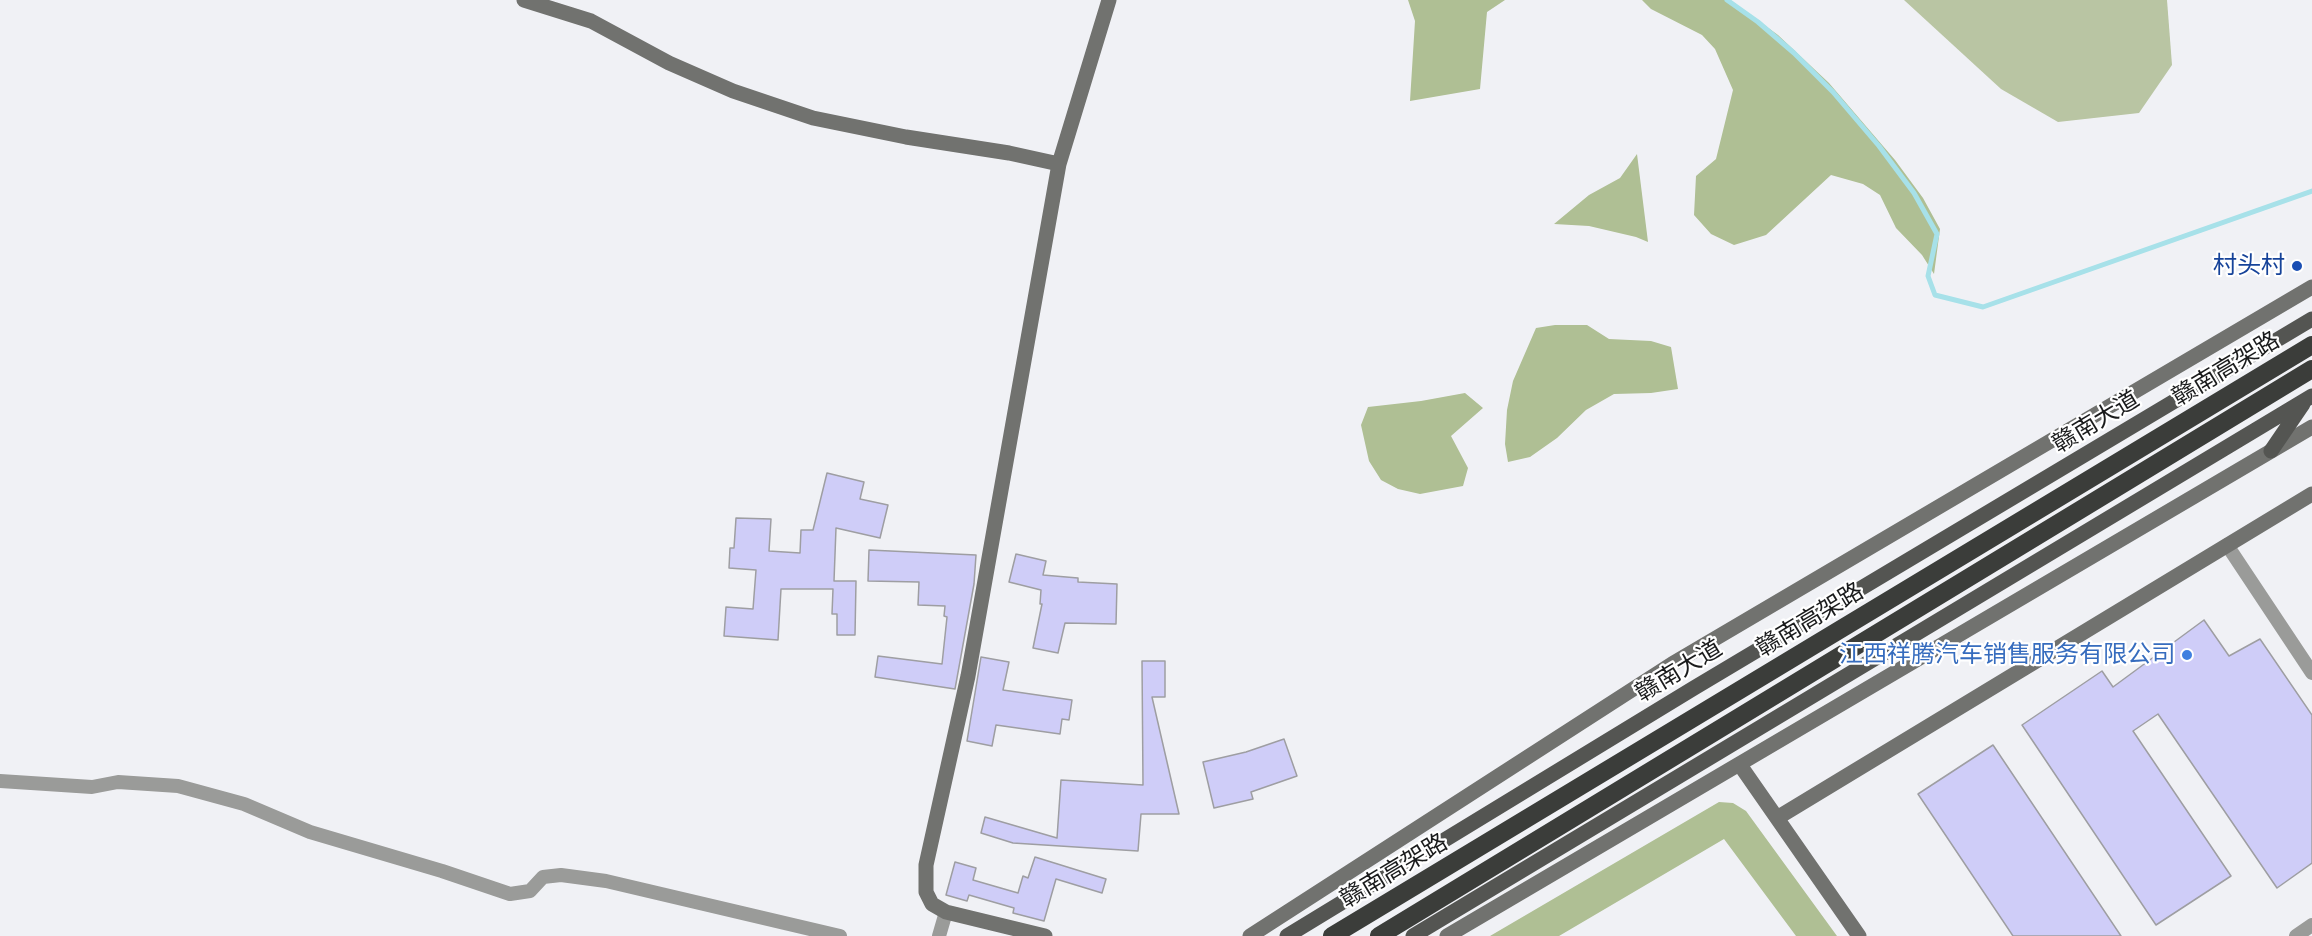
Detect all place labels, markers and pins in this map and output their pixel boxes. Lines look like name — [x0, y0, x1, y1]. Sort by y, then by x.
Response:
place label: 村头村 — [2213, 252, 2285, 280]
marker: 村头村 — [2290, 259, 2304, 273]
place label: 江西祥腾汽车销售服务有限公司 — [1839, 641, 2175, 669]
marker: 江西祥腾汽车销售服务有限公司 — [2180, 648, 2194, 662]

